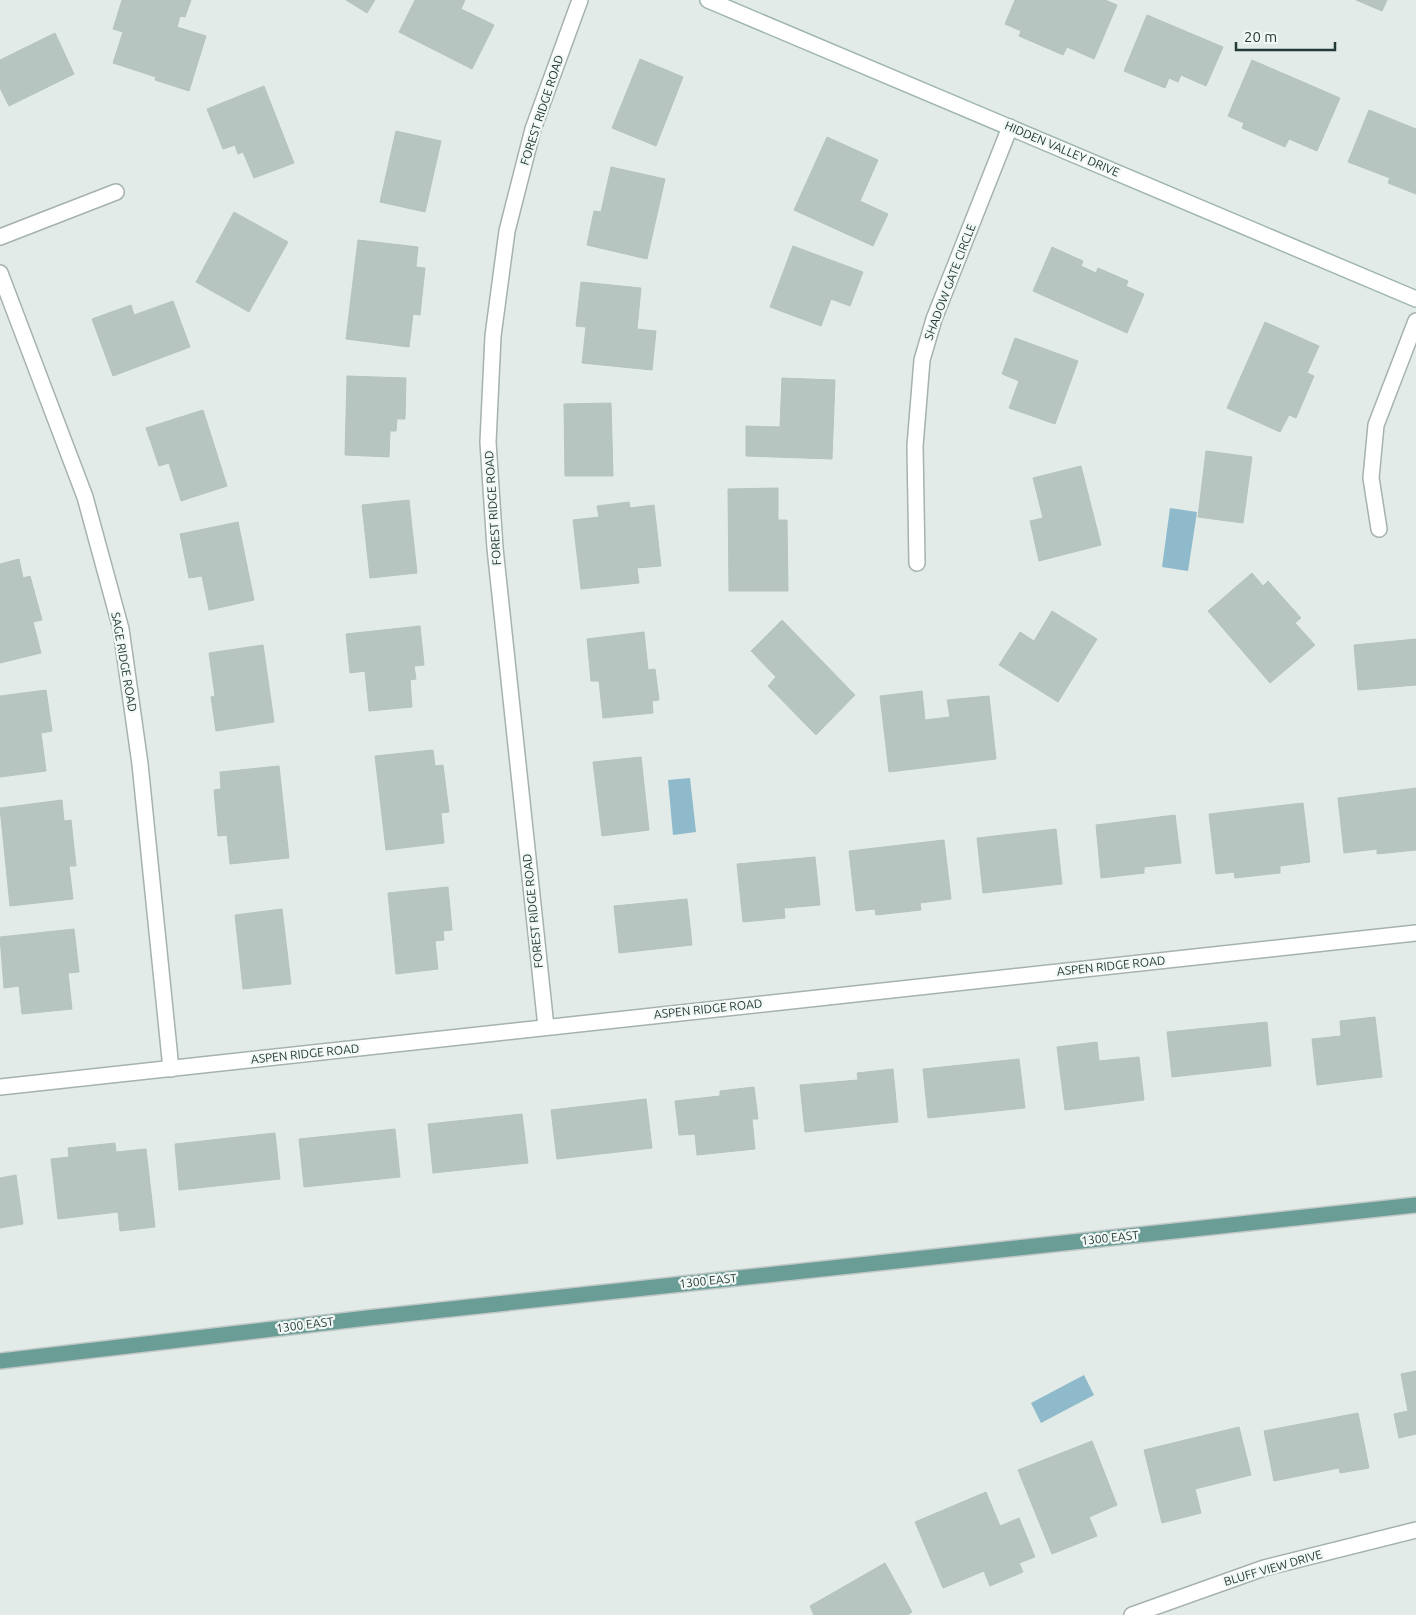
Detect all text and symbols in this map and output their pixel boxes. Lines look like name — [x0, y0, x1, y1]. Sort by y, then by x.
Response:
scale bar — [1236, 20, 1335, 52]
text: 20 m — [1244, 28, 1277, 45]
street label: FOREST RIDGE ROAD — [518, 53, 565, 167]
street label: HIDDEN VALLEY DRIVE — [1003, 118, 1122, 179]
street label: SHADOW GATE CIRCLE — [921, 222, 978, 342]
street label: FOREST RIDGE ROAD — [482, 450, 503, 566]
street label: SAGE RIDGE ROAD — [109, 611, 140, 713]
street label: FOREST RIDGE ROAD — [520, 853, 545, 969]
street label: ASPEN RIDGE ROAD — [1056, 953, 1166, 978]
street label: ASPEN RIDGE ROAD — [653, 996, 763, 1021]
street label: ASPEN RIDGE ROAD — [250, 1041, 360, 1066]
street label: 1300 EAST — [1081, 1228, 1140, 1247]
street label: 1300 EAST — [679, 1271, 738, 1290]
street label: 1300 EAST — [276, 1314, 335, 1334]
street label: BLUFF VIEW DRIVE — [1222, 1547, 1324, 1588]

